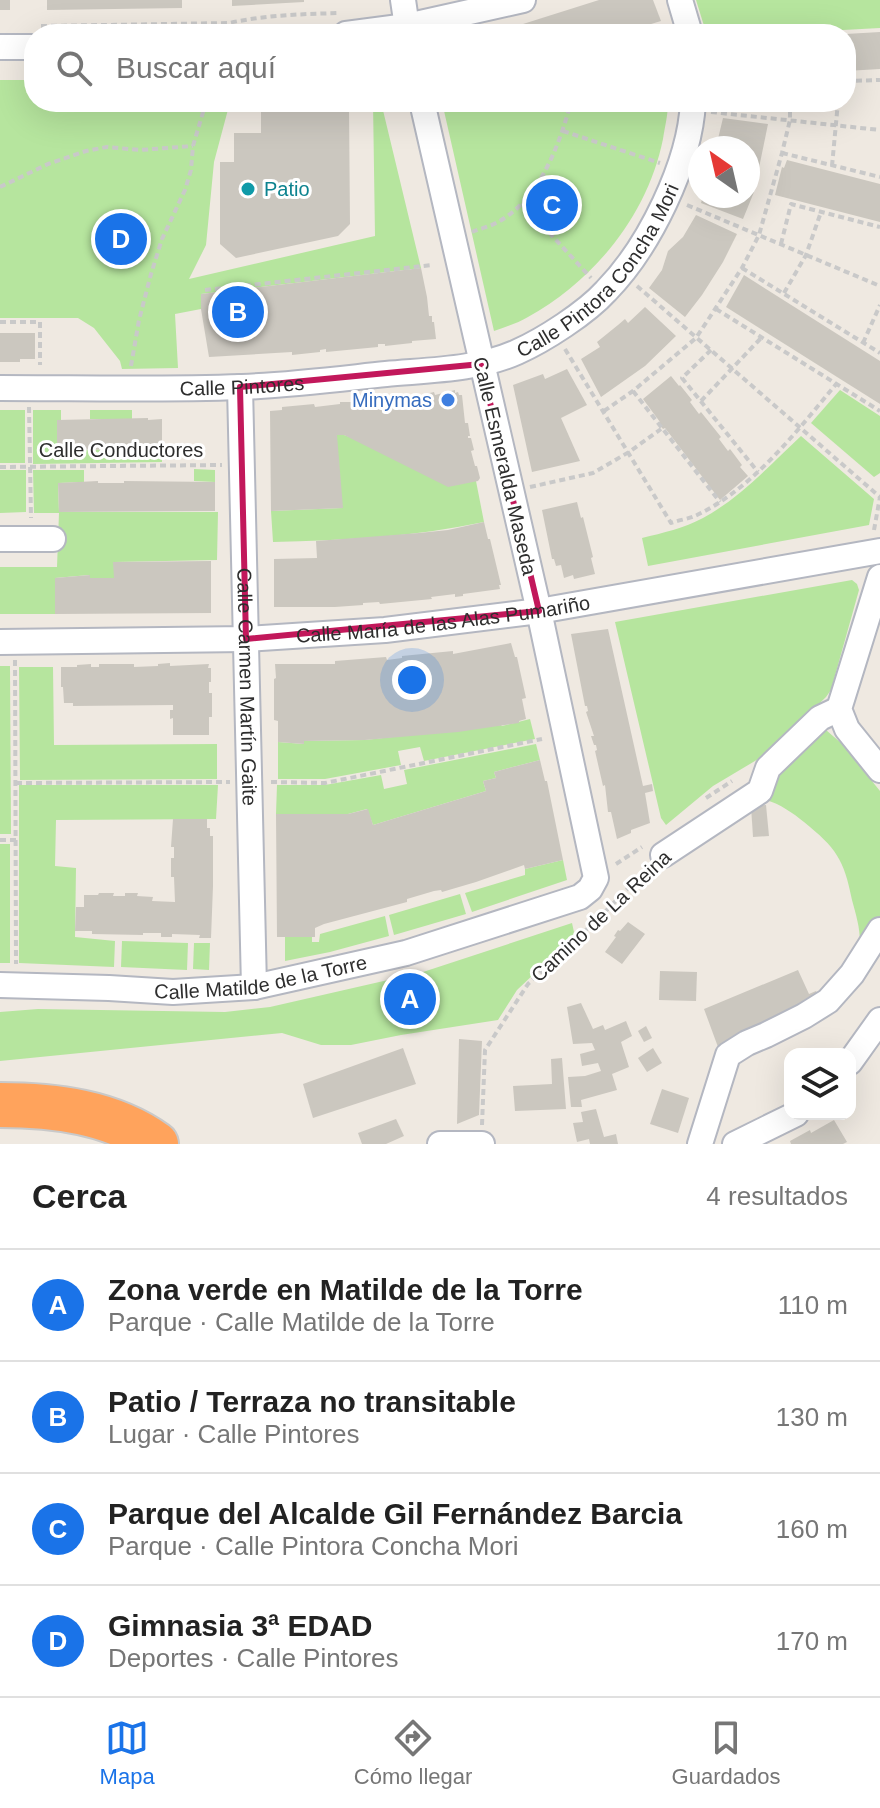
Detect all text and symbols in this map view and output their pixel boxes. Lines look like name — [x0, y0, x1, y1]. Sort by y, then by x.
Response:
search box — [24, 24, 856, 112]
icon: search — [52, 46, 96, 90]
text: Buscar aquí — [116, 51, 276, 84]
north arrow — [688, 136, 760, 208]
street label: Calle Pintora Concha Mori — [504, 172, 680, 360]
pin: C — [526, 175, 578, 235]
place label: Patio — [264, 178, 310, 200]
marker: Patio — [239, 180, 257, 198]
pin: D — [95, 209, 147, 269]
pin: B — [212, 282, 264, 342]
street label: Calle Esmeralda Maseda — [469, 355, 541, 578]
street label: Calle Pintores — [180, 372, 305, 399]
place label: Minymas — [352, 389, 432, 411]
marker: Minymas — [439, 391, 457, 409]
street label: Calle Conductores — [39, 439, 203, 461]
street label: Calle Carmen Martín Gaite — [233, 568, 261, 806]
street label: Calle María de las Alas Pumariño — [295, 591, 592, 647]
your location — [392, 660, 432, 700]
street label: Camino de La Reina — [527, 845, 676, 986]
street label: Calle Matilde de la Torre — [153, 951, 369, 1003]
pin: A — [384, 969, 436, 1029]
map controls — [784, 1048, 856, 1120]
button: layers — [784, 1048, 856, 1120]
text: Cerca — [32, 1177, 127, 1215]
text: 4 resultados — [706, 1181, 848, 1211]
text: Zona verde en Matilde de la Torre — [108, 1273, 583, 1306]
text: A — [49, 1290, 67, 1320]
text: 110 m — [778, 1290, 848, 1320]
text: Parque · Calle Matilde de la Torre — [108, 1307, 495, 1337]
text: Patio / Terraza no transitable — [108, 1385, 516, 1418]
text: B — [49, 1402, 67, 1432]
text: 130 m — [776, 1402, 848, 1432]
text: Lugar · Calle Pintores — [108, 1419, 359, 1449]
text: Parque del Alcalde Gil Fernández Barcia — [108, 1497, 682, 1530]
text: C — [49, 1514, 67, 1544]
text: 160 m — [776, 1514, 848, 1544]
text: Parque · Calle Pintora Concha Mori — [108, 1531, 518, 1561]
text: Gimnasia 3ª EDAD — [108, 1609, 373, 1642]
text: D — [49, 1626, 67, 1656]
text: 170 m — [776, 1626, 848, 1656]
text: Deportes · Calle Pintores — [108, 1643, 398, 1673]
tab: Mapa — [100, 1716, 155, 1790]
tab: Cómo llegar — [354, 1716, 472, 1790]
tab: Guardados — [672, 1716, 780, 1790]

